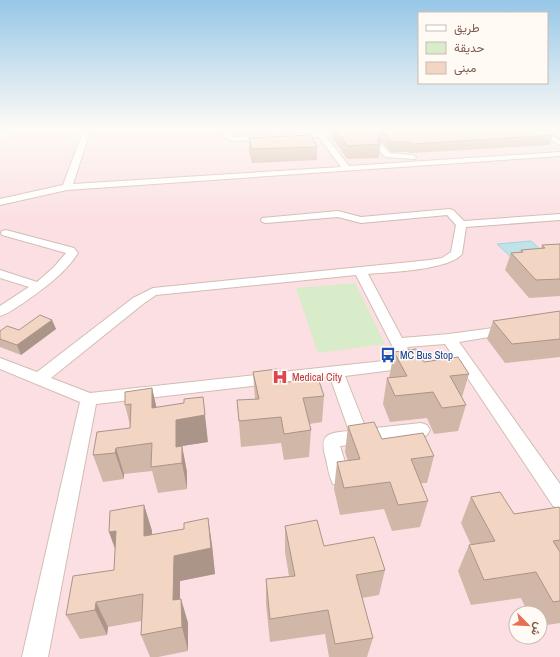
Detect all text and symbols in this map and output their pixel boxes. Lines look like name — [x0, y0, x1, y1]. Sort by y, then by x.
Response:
legend — [418, 12, 548, 84]
text: طريق — [454, 20, 480, 36]
text: حديقة — [454, 40, 484, 56]
text: مبنى — [454, 60, 476, 76]
bus stop icon: MC Bus Stop — [379, 346, 397, 364]
place label: MC Bus Stop — [400, 348, 453, 362]
hospital icon: Medical City — [271, 368, 289, 386]
place label: Medical City — [292, 370, 343, 384]
north arrow — [508, 605, 548, 645]
text: ش — [528, 620, 546, 638]

